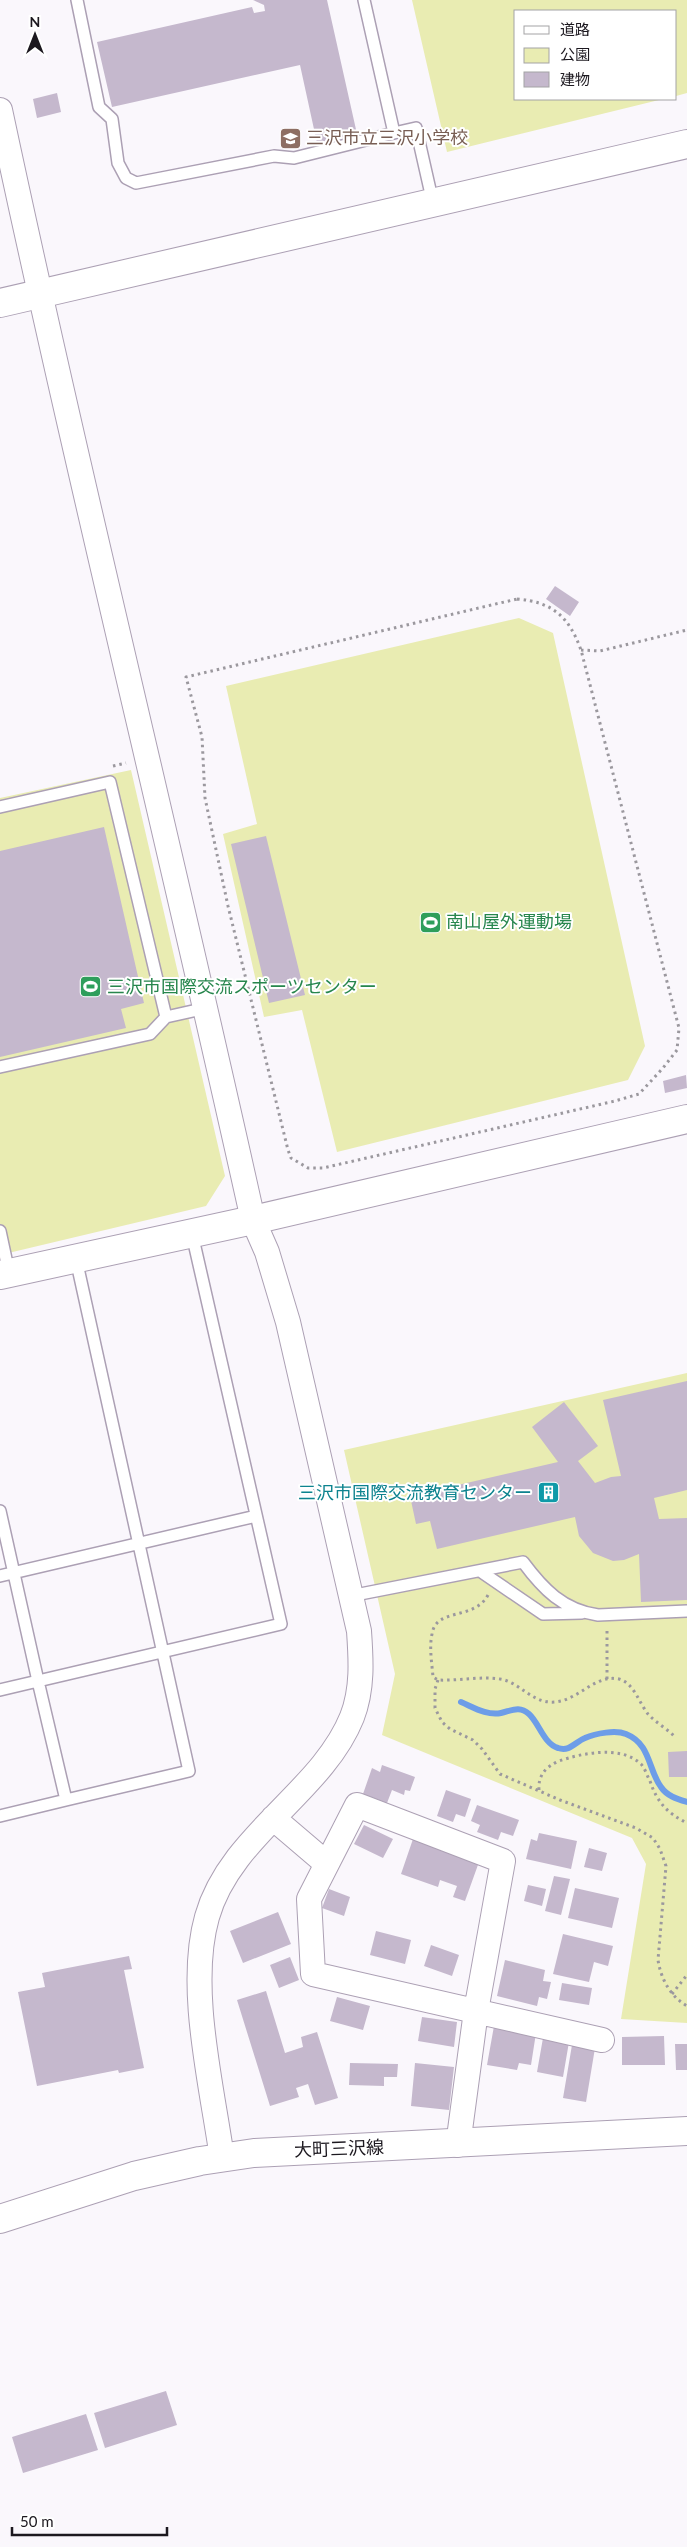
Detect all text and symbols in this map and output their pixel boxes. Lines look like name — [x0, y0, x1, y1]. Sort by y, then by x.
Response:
north arrow — [10, 10, 60, 60]
legend — [514, 10, 677, 100]
text: N — [30, 13, 40, 30]
text: 道路 — [560, 20, 590, 38]
text: 公園 — [560, 45, 590, 63]
text: 建物 — [560, 70, 590, 88]
school or university icon: 三沢市立三沢小学校 — [278, 126, 302, 150]
place label: 三沢市立三沢小学校 — [306, 126, 468, 148]
sports icon: 南山屋外運動場 — [418, 910, 442, 934]
place label: 南山屋外運動場 — [446, 910, 572, 932]
sports icon: 三沢市国際交流スポーツセンター — [79, 975, 103, 999]
place label: 三沢市国際交流スポーツセンター — [107, 975, 377, 997]
place label: 三沢市国際交流教育センター — [298, 1481, 532, 1503]
building icon: 三沢市国際交流教育センター — [536, 1481, 560, 1505]
street label: 大町三沢線 — [294, 2135, 384, 2161]
scale bar — [12, 2504, 168, 2536]
text: 50 m — [20, 2512, 54, 2530]

